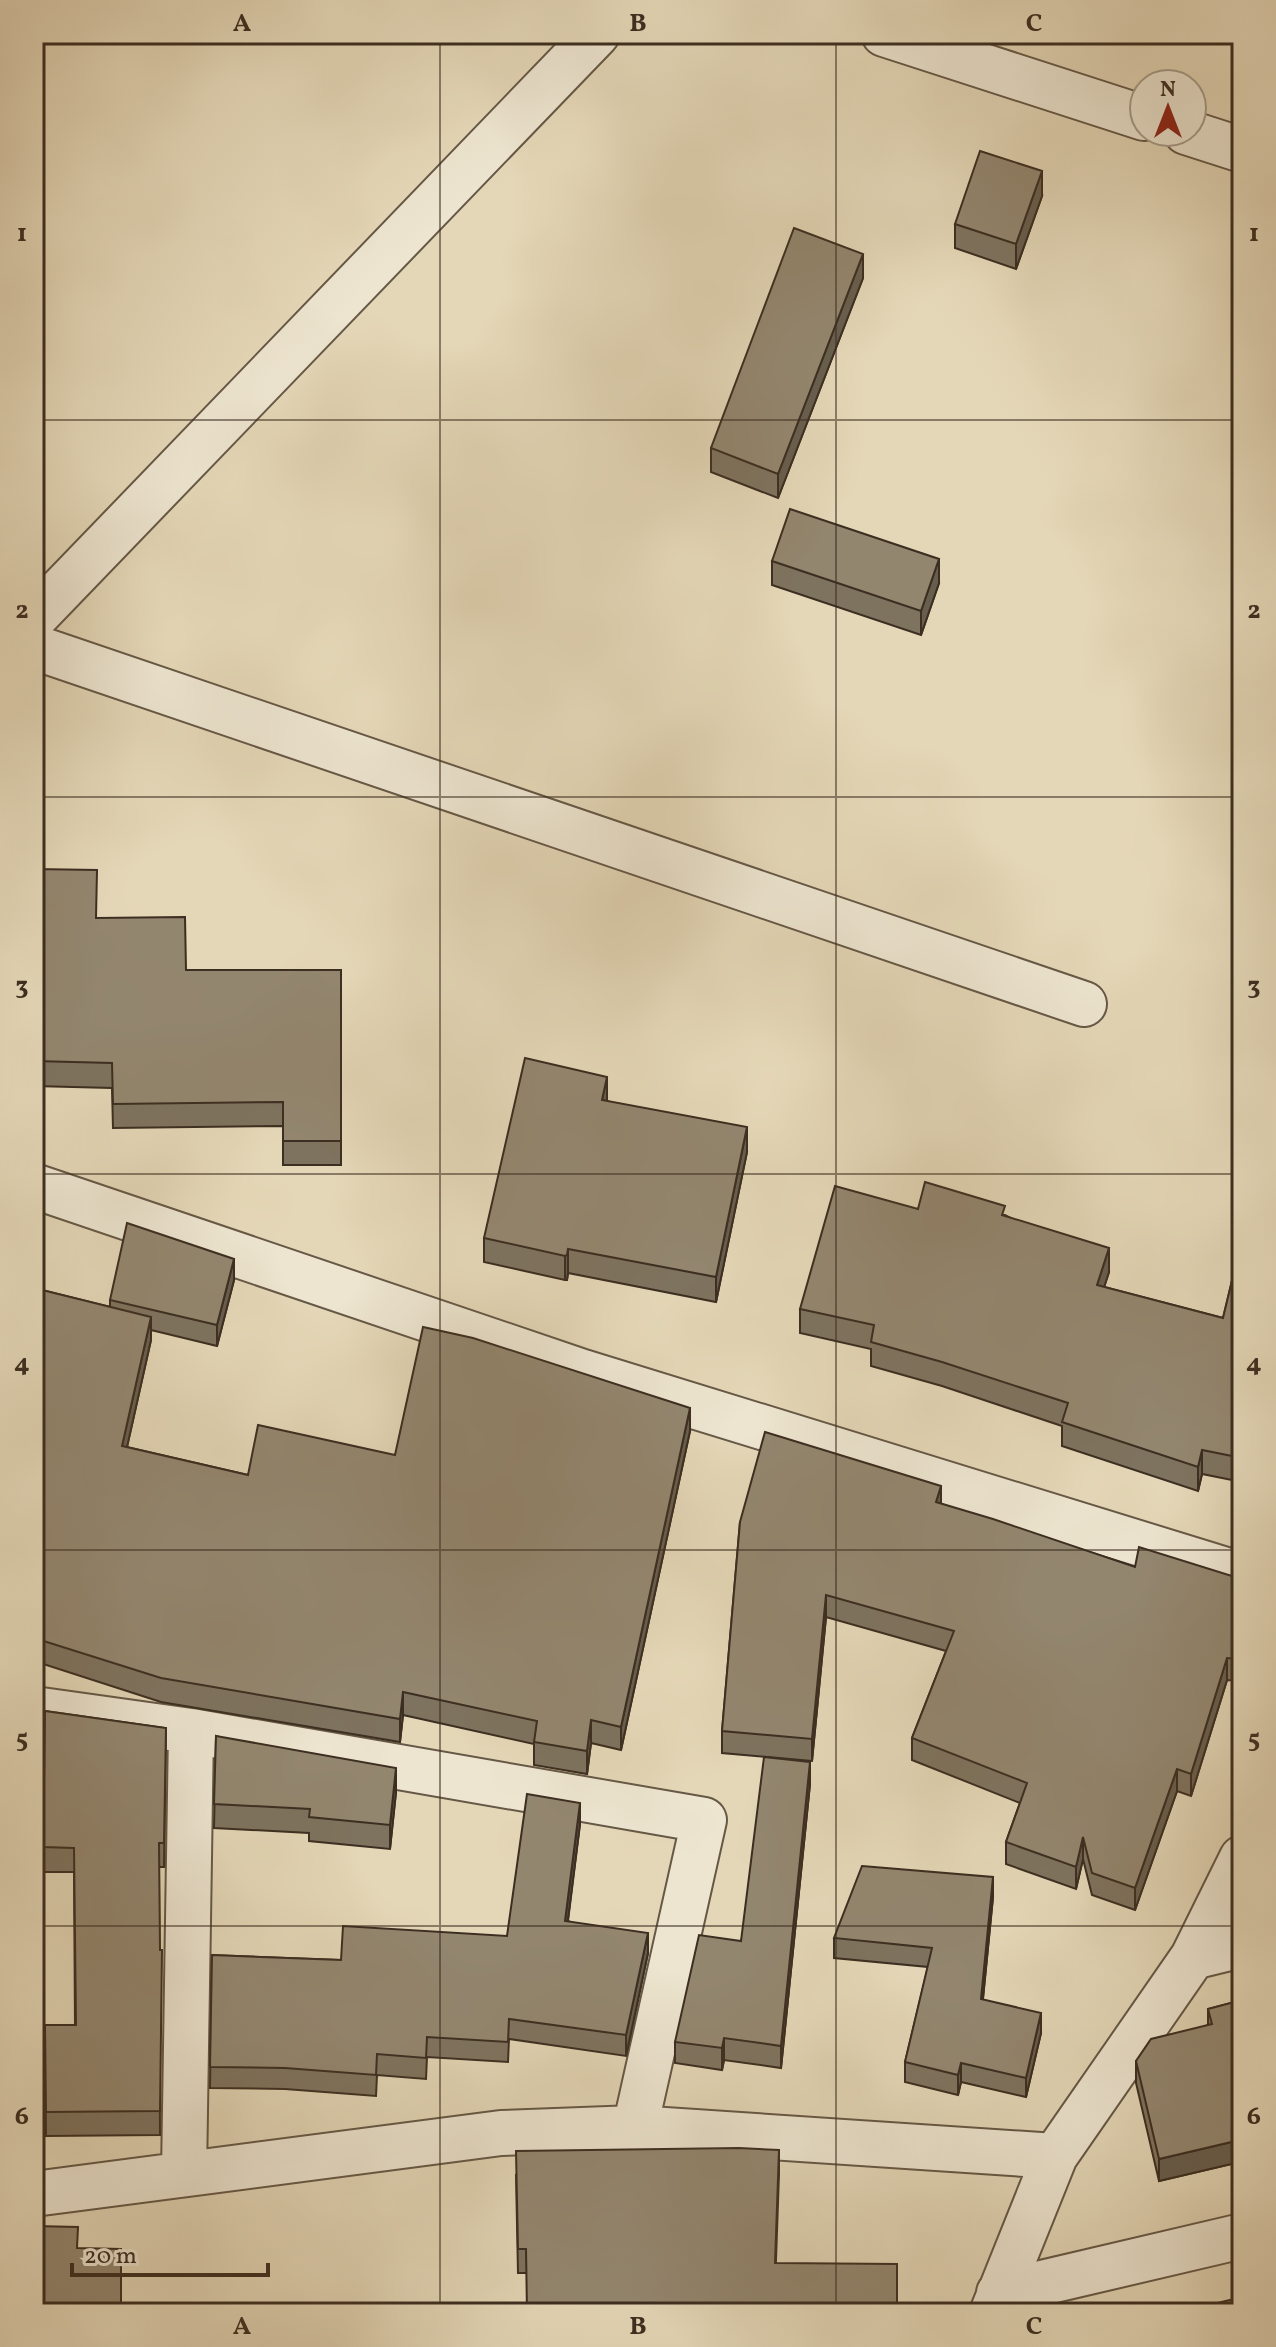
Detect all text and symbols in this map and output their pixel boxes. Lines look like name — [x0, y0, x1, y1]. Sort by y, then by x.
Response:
text: A — [233, 6, 252, 42]
text: B — [629, 6, 647, 42]
text: C — [1026, 6, 1042, 42]
north arrow — [1128, 68, 1208, 148]
text: N — [1160, 75, 1176, 106]
text: 1 — [17, 216, 27, 252]
text: 1 — [1249, 216, 1259, 252]
text: 2 — [15, 593, 29, 629]
text: 2 — [1247, 593, 1261, 629]
text: 3 — [15, 969, 29, 1005]
text: 3 — [1247, 969, 1261, 1005]
text: 4 — [14, 1346, 30, 1382]
text: 4 — [1246, 1346, 1262, 1382]
text: 5 — [16, 1722, 28, 1758]
text: 5 — [1248, 1722, 1260, 1758]
text: 6 — [15, 2099, 29, 2135]
text: 6 — [1247, 2099, 1261, 2135]
scale bar — [72, 2227, 268, 2277]
text: 20 m — [84, 2240, 137, 2274]
text: A — [233, 2309, 252, 2345]
text: B — [629, 2309, 647, 2345]
text: C — [1026, 2309, 1042, 2345]

